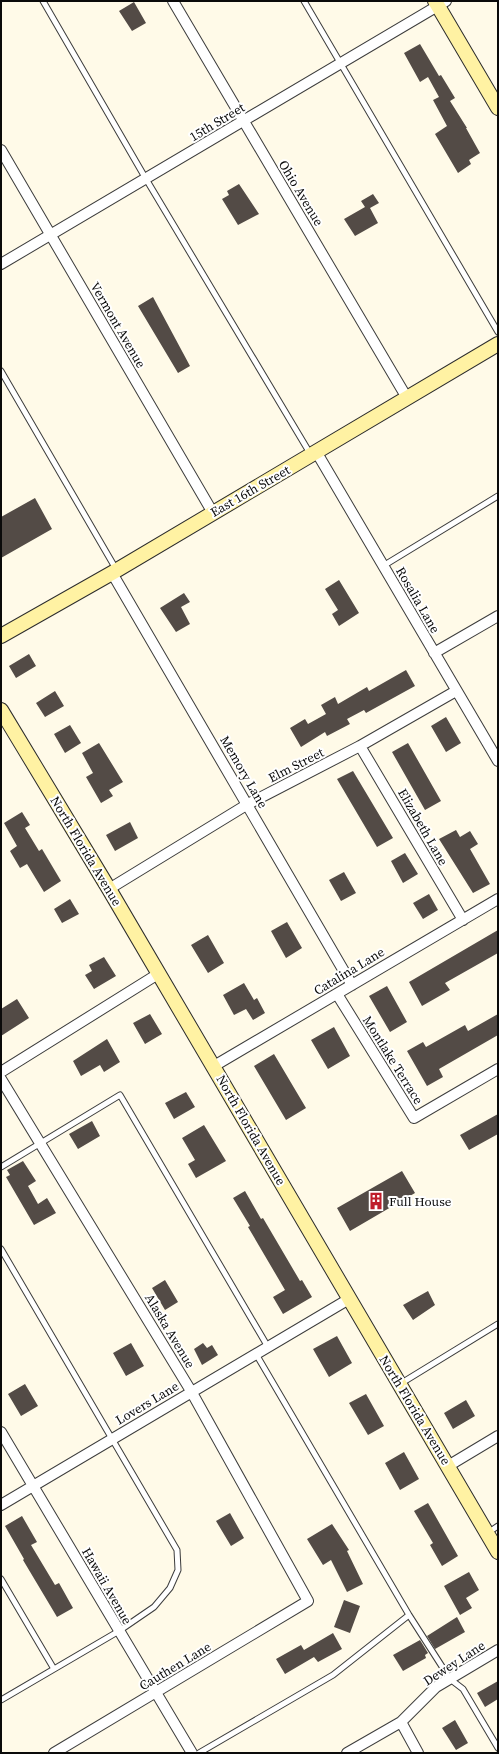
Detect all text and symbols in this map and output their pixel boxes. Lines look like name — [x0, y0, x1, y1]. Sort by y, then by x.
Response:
street label: 15th Street — [186, 98, 248, 145]
street label: Ohio Avenue — [275, 157, 327, 229]
street label: Vermont Avenue — [86, 279, 150, 371]
street label: East 16th Street — [207, 461, 293, 521]
street label: Rosalia Lane — [392, 564, 444, 637]
street label: Memory Lane — [216, 733, 272, 812]
street label: Elm Street — [265, 743, 327, 786]
street label: Elizabeth Lane — [394, 785, 452, 869]
street label: North Florida Avenue — [47, 793, 126, 909]
street label: Catalina Lane — [310, 943, 388, 999]
street label: Montlake Terrace — [359, 1013, 427, 1108]
street label: North Florida Avenue — [212, 1072, 290, 1189]
building icon: Full House — [366, 1191, 386, 1211]
place label: Full House — [389, 1193, 452, 1210]
street label: Alaska Avenue — [141, 1291, 199, 1372]
street label: North Florida Avenue — [376, 1352, 455, 1468]
street label: Lovers Lane — [112, 1377, 182, 1428]
street label: Hawaii Avenue — [78, 1544, 136, 1628]
street label: Dewey Lane — [420, 1637, 488, 1689]
street label: Cauthen Lane — [136, 1638, 214, 1694]

